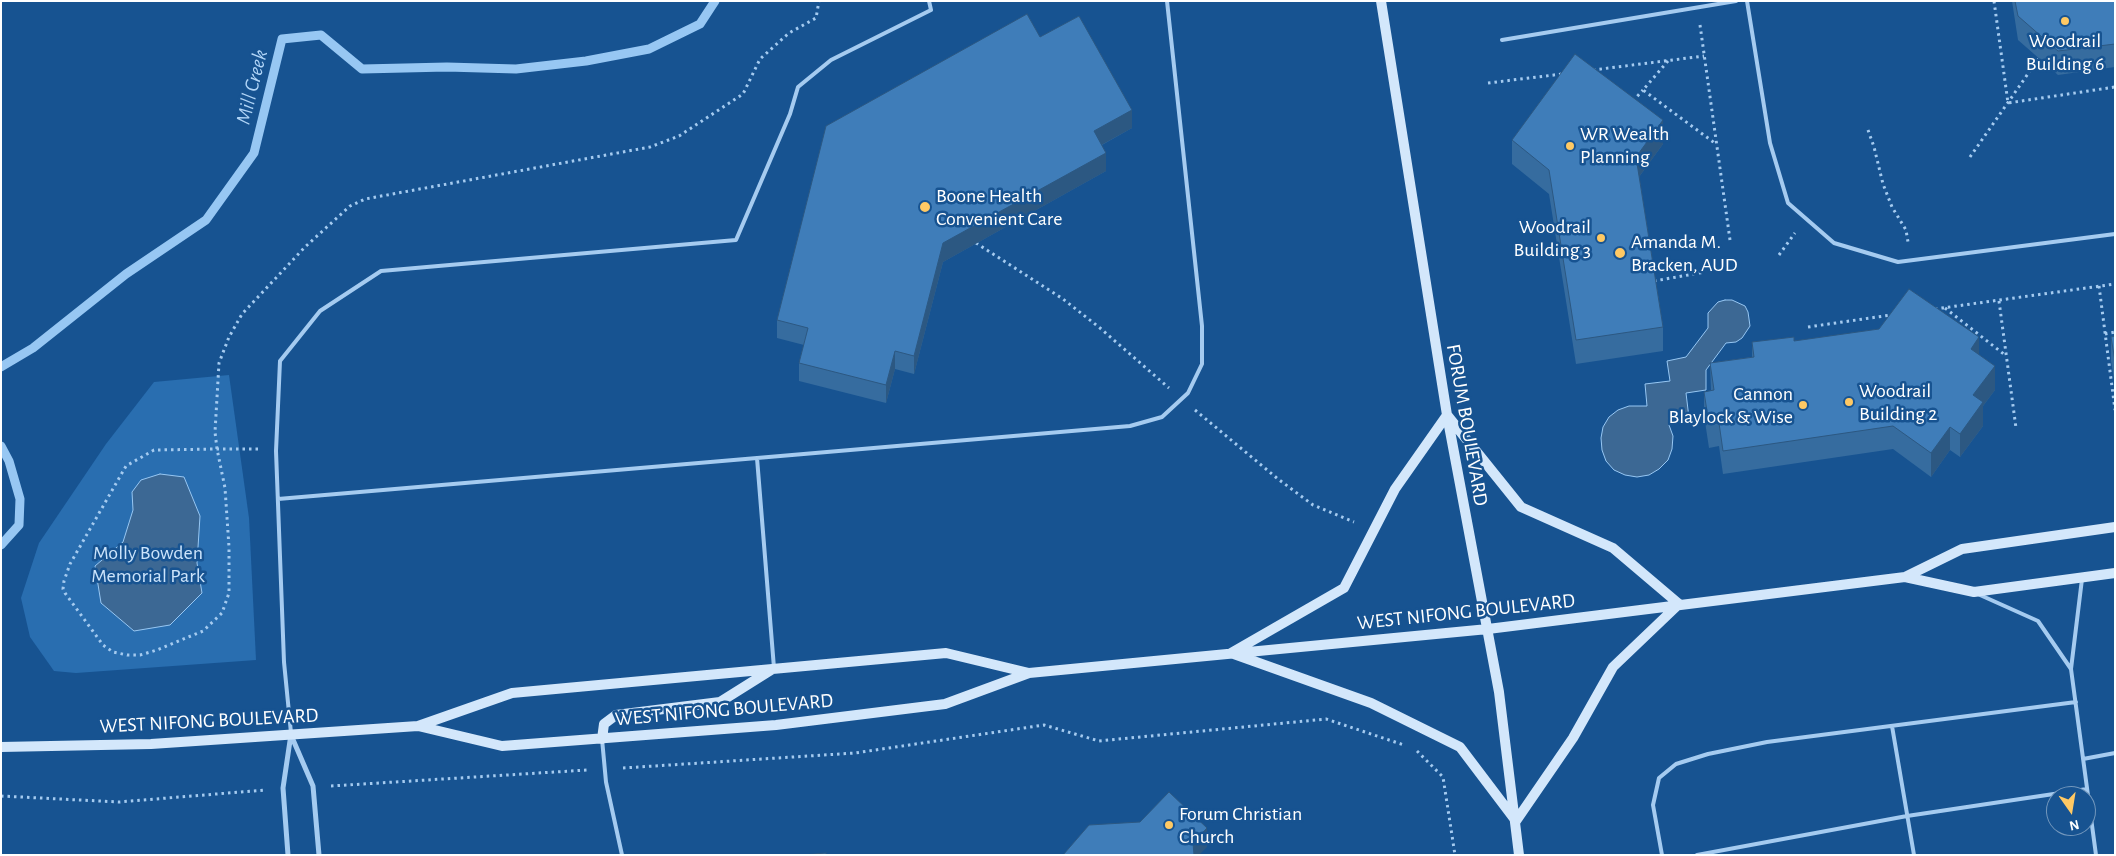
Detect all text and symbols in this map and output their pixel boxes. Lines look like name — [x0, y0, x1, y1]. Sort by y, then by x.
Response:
marker: Woodrail Building 6 — [2059, 15, 2071, 27]
place label: Woodrail Building 6 — [2026, 29, 2104, 76]
water label: Mill Creek — [231, 47, 273, 127]
place label: WR Wealth Planning — [1580, 122, 1669, 169]
marker: WR Wealth Planning — [1564, 140, 1576, 152]
place label: Boone Health Convenient Care — [936, 184, 1062, 231]
marker: Boone Health Convenient Care — [918, 200, 932, 214]
place label: Woodrail Building 3 — [1513, 215, 1591, 262]
place label: Amanda M. Bracken, AUD — [1631, 230, 1738, 277]
marker: Woodrail Building 3 — [1595, 232, 1607, 244]
marker: Amanda M. Bracken, AUD — [1613, 246, 1627, 260]
street label: FORUM BOULEVARD — [1441, 342, 1493, 508]
place label: Woodrail Building 2 — [1859, 379, 1937, 426]
place label: Cannon Blaylock & Wise — [1668, 382, 1793, 429]
marker: Woodrail Building 2 — [1843, 396, 1855, 408]
marker: Cannon Blaylock & Wise — [1797, 399, 1809, 411]
park label: Molly Bowden Memorial Park — [91, 541, 205, 588]
street label: WEST NIFONG BOULEVARD — [1356, 589, 1576, 635]
street label: WEST NIFONG BOULEVARD — [614, 688, 834, 732]
street label: WEST NIFONG BOULEVARD — [99, 703, 319, 739]
north arrow — [2046, 786, 2096, 836]
place label: Forum Christian Church — [1179, 802, 1302, 849]
text: N — [2068, 817, 2080, 833]
marker: Forum Christian Church — [1163, 819, 1175, 831]

